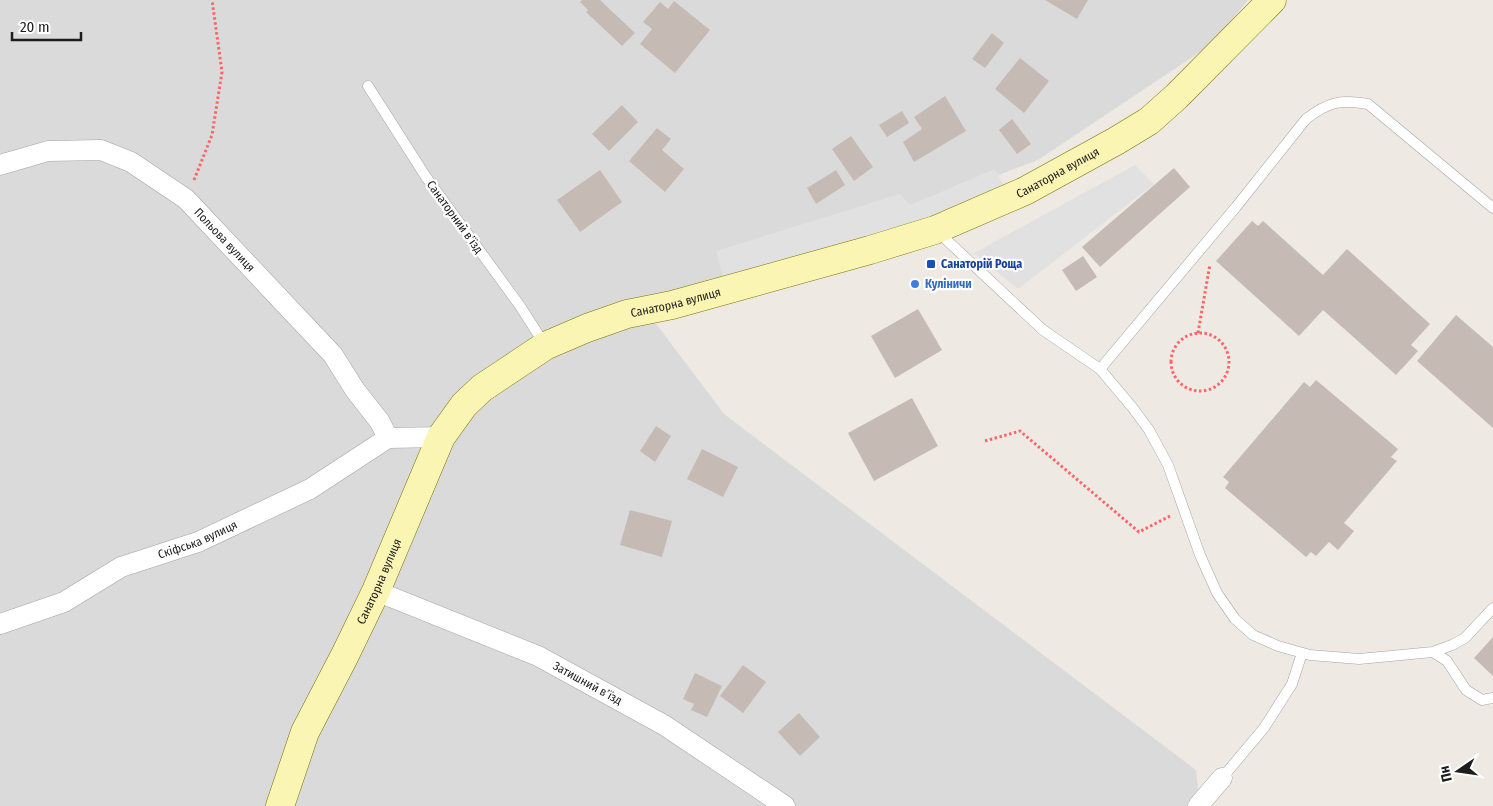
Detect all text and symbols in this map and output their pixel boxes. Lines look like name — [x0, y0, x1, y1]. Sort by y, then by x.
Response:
scale bar — [12, 10, 81, 42]
text: 20 m — [20, 18, 50, 36]
street label: Санаторна вулиця — [1014, 145, 1102, 201]
street label: Санаторний в’їзд — [424, 178, 486, 256]
street label: Польова вулиця — [191, 205, 258, 275]
place label: Санаторій Роща — [941, 257, 1022, 271]
marker: Санаторій Роща — [925, 258, 937, 270]
place label: Куліничи — [925, 277, 972, 291]
marker: Куліничи — [909, 278, 921, 290]
street label: Санаторна вулиця — [629, 285, 722, 320]
street label: Скіфська вулиця — [156, 517, 240, 562]
street label: Санаторна вулиця — [354, 537, 404, 627]
street label: Затишний в’їзд — [551, 659, 624, 708]
north arrow — [1433, 746, 1483, 796]
text: Пн — [1436, 764, 1456, 783]

